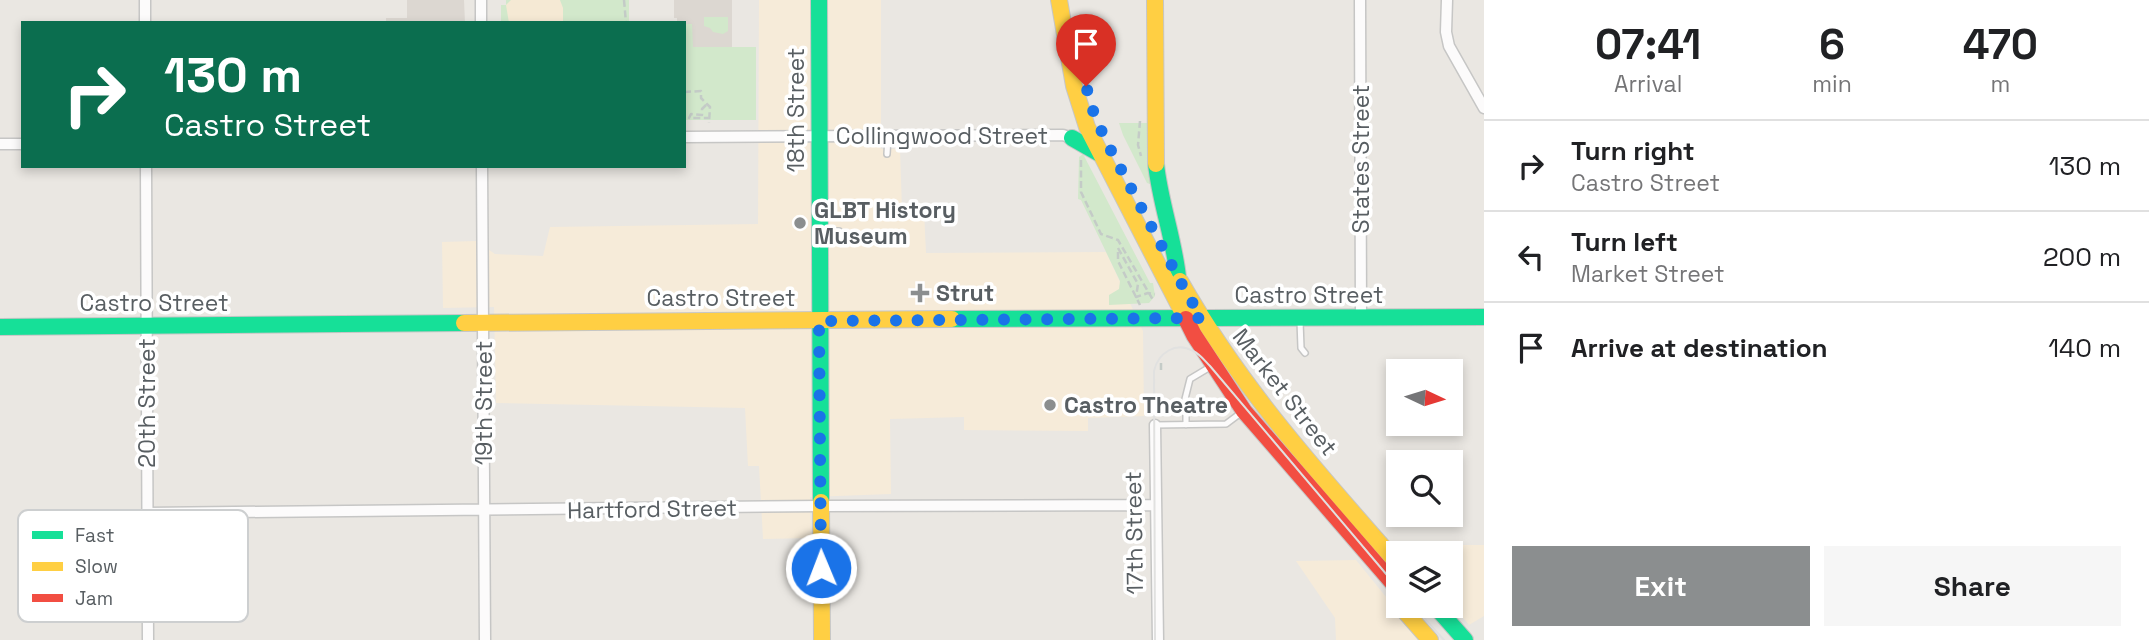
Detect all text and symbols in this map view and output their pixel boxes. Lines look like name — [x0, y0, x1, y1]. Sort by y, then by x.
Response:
pin — [1056, 14, 1116, 86]
text: 07:41 — [1595, 18, 1701, 71]
text: 6 — [1819, 18, 1845, 71]
text: 470 — [1963, 18, 2038, 71]
icon: arrive — [1067, 25, 1105, 63]
text: 130 m — [164, 44, 302, 106]
street label: 18th Street — [781, 48, 811, 172]
icon: right — [49, 49, 140, 140]
text: Arrival — [1614, 69, 1682, 99]
text: min — [1812, 69, 1852, 99]
text: m — [1990, 69, 2010, 99]
street label: States Street — [1346, 84, 1376, 234]
text: Castro Street — [164, 105, 371, 145]
street label: Collingwood Street — [836, 121, 1048, 151]
text: Turn right — [1571, 134, 1695, 168]
icon: right — [1512, 147, 1550, 185]
text: 130 m — [2049, 149, 2121, 183]
text: Castro Street — [1571, 168, 1720, 198]
place label: GLBT History Museum — [814, 195, 956, 251]
marker: GLBT History Museum — [792, 215, 808, 231]
text: Turn left — [1571, 225, 1678, 259]
icon: left — [1512, 238, 1550, 276]
text: 200 m — [2043, 240, 2121, 274]
text: Market Street — [1571, 259, 1725, 289]
place label: Strut — [936, 278, 994, 308]
street label: Castro Street — [1234, 280, 1384, 310]
street label: Castro Street — [646, 283, 796, 313]
marker: Strut — [910, 283, 930, 303]
street label: Castro Street — [79, 288, 229, 318]
street label: Market Street — [1226, 322, 1344, 462]
icon: arrive — [1512, 329, 1550, 367]
text: Arrive at destination — [1571, 331, 1828, 365]
text: 140 m — [2048, 331, 2121, 365]
street label: 20th Street — [132, 338, 162, 468]
street label: 19th Street — [469, 341, 499, 465]
north arrow — [1386, 359, 1463, 436]
map controls — [1386, 359, 1463, 618]
place label: Castro Theatre — [1064, 390, 1228, 420]
marker: Castro Theatre — [1042, 397, 1058, 413]
button: search — [1386, 450, 1463, 527]
street label: 17th Street — [1118, 471, 1150, 595]
street label: Hartford Street — [567, 493, 737, 525]
legend — [18, 510, 248, 622]
text: Fast — [75, 523, 115, 548]
position arrow — [784, 531, 858, 605]
button: layers — [1386, 541, 1463, 618]
button: Exit — [1512, 546, 1810, 626]
button: Share — [1824, 546, 2121, 626]
text: Slow — [75, 554, 118, 579]
text: Jam — [75, 586, 113, 611]

